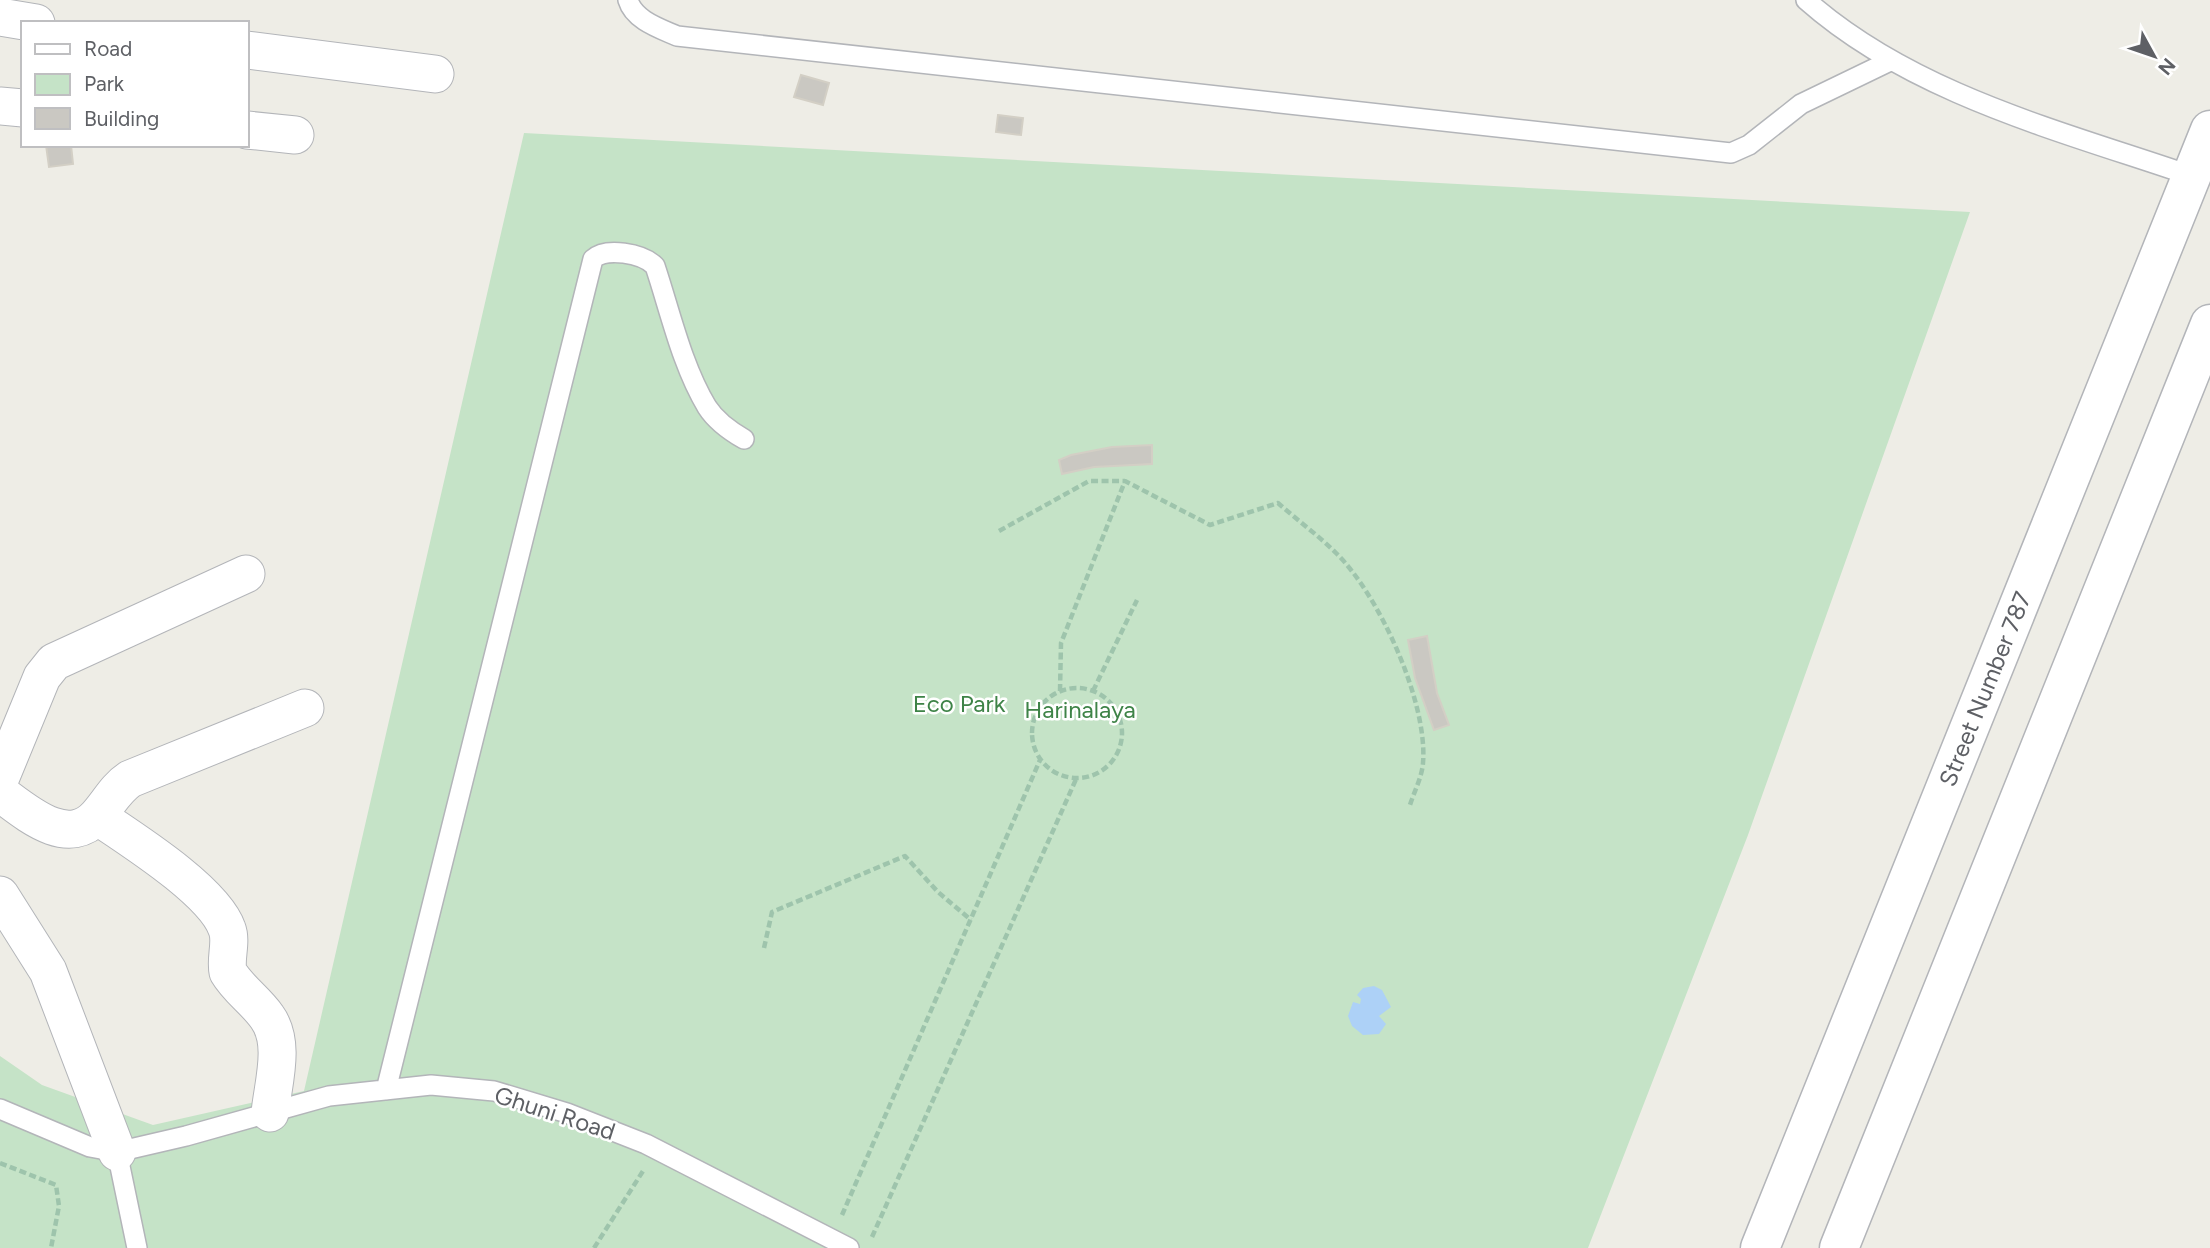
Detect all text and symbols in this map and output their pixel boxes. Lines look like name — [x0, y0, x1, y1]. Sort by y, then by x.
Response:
legend — [21, 21, 248, 147]
north arrow — [2119, 21, 2189, 91]
text: Road — [84, 36, 132, 61]
text: N — [2153, 54, 2180, 80]
text: Park — [84, 71, 125, 96]
text: Building — [84, 106, 159, 131]
street label: Street Number 787 — [1933, 587, 2037, 791]
park label: Eco Park — [913, 689, 1006, 718]
park label: Harinalaya — [1024, 695, 1136, 724]
street label: Ghuni Road — [491, 1080, 619, 1146]

